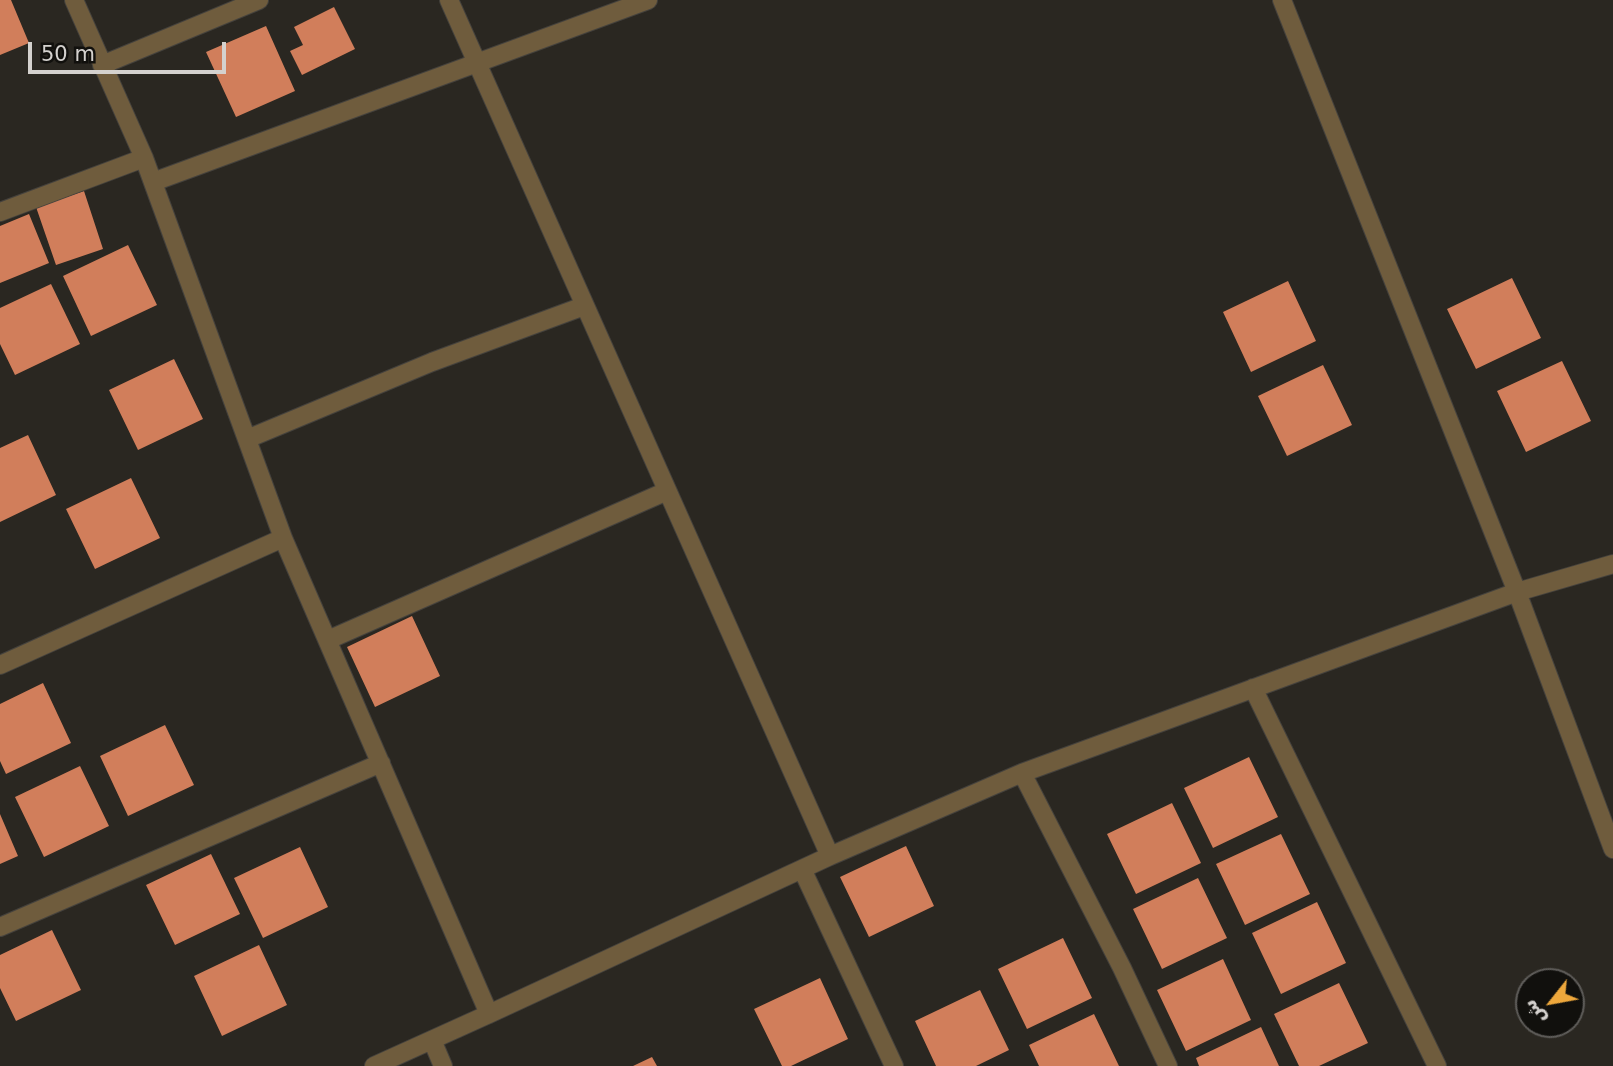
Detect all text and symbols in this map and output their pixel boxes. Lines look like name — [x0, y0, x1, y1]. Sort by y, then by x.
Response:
scale bar — [32, 28, 229, 72]
text: 50 m — [41, 42, 95, 66]
north arrow — [1515, 968, 1585, 1038]
text: ش — [1518, 996, 1550, 1030]

